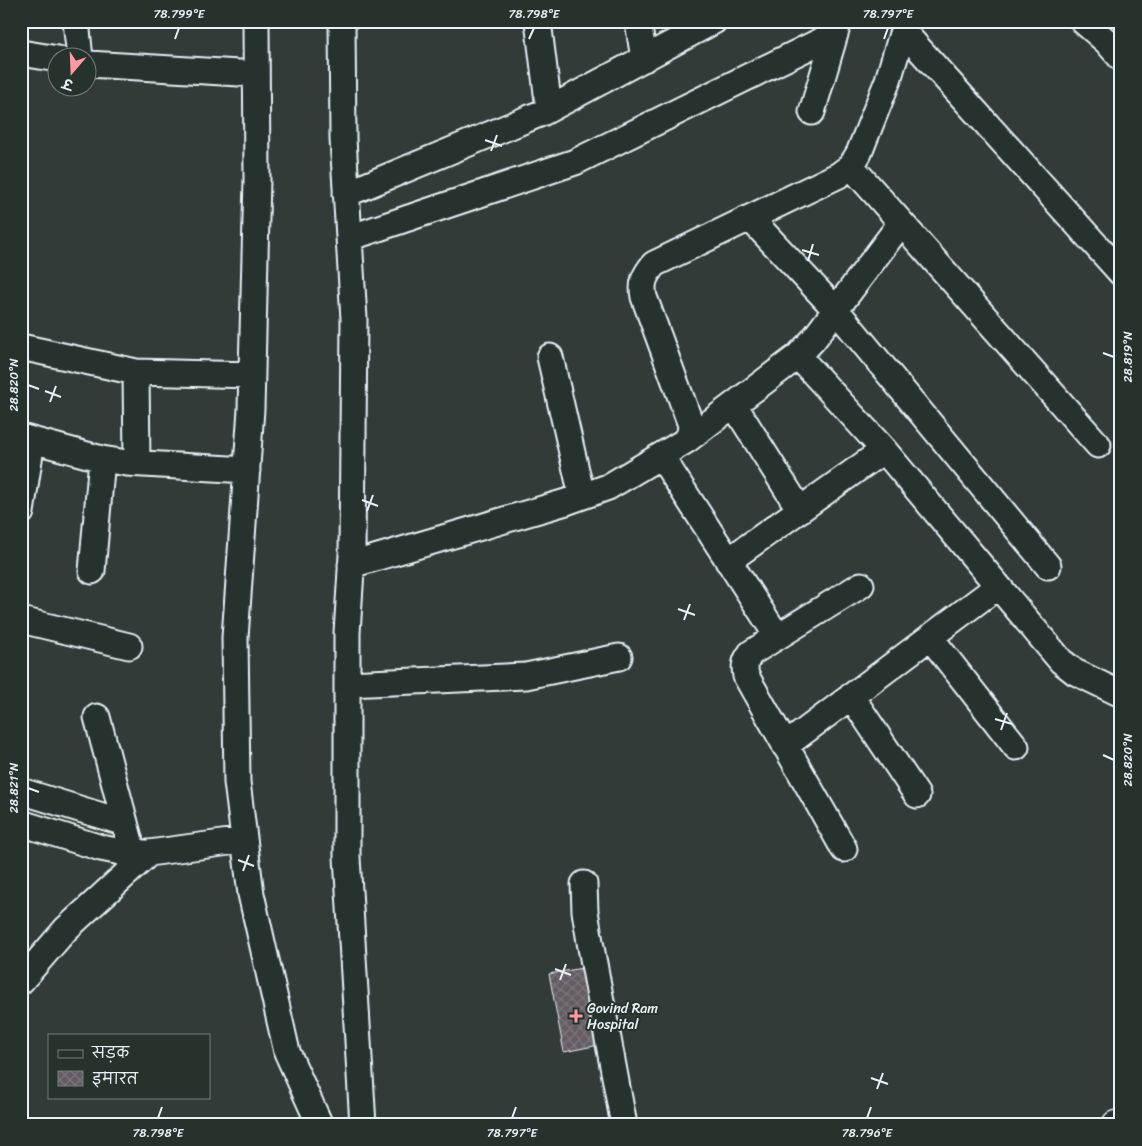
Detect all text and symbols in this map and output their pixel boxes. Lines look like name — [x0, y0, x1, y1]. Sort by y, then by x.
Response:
text: 78.799°E — [153, 3, 206, 25]
text: 78.798°E — [509, 3, 561, 25]
text: 78.797°E — [863, 3, 915, 25]
north arrow — [48, 48, 98, 98]
text: उ — [58, 70, 78, 98]
text: 28.819°N — [1117, 331, 1139, 383]
text: 28.820°N — [3, 358, 25, 411]
text: 28.820°N — [1117, 733, 1139, 786]
text: 28.821°N — [3, 762, 25, 813]
place label: Govind Ram Hospital — [587, 996, 658, 1037]
marker: Govind Ram Hospital — [569, 1009, 583, 1023]
legend — [48, 1034, 210, 1098]
text: सड़क — [91, 1040, 130, 1066]
text: इमारत — [92, 1066, 139, 1092]
text: 78.798°E — [133, 1122, 185, 1144]
text: 78.797°E — [487, 1122, 539, 1144]
text: 78.796°E — [842, 1122, 894, 1144]

